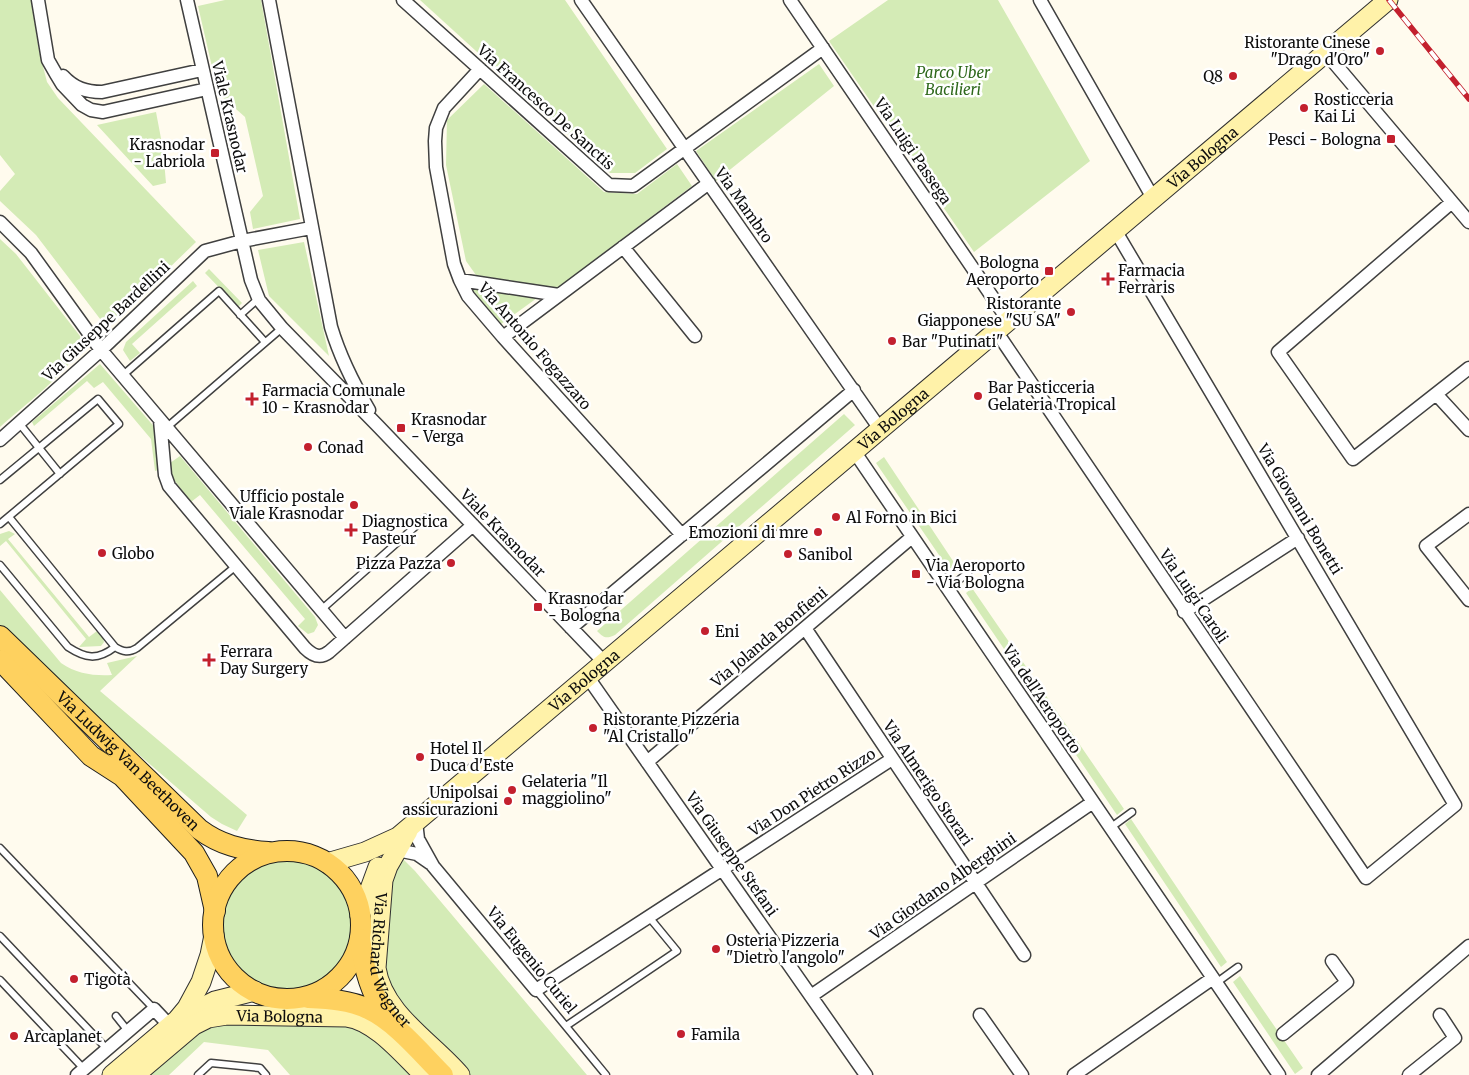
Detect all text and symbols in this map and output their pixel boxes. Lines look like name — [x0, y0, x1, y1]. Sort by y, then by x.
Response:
place label: Ristorante Cinese "Drago d'Oro" — [1244, 33, 1370, 69]
street label: Via Francesco De Sanctis — [473, 40, 619, 174]
marker: Ristorante Cinese "Drago d'Oro" — [1374, 45, 1386, 57]
street label: Viale Krasnodar — [208, 58, 252, 175]
park label: Parco Uber Bacilieri — [916, 63, 991, 99]
place label: Q8 — [1203, 67, 1223, 86]
marker: Q8 — [1227, 70, 1239, 82]
place label: Rosticceria Kai Li — [1314, 90, 1394, 126]
street label: Via Luigi Passega — [870, 93, 956, 208]
marker: Rosticceria Kai Li — [1298, 102, 1310, 114]
street label: Via Bologna — [1162, 122, 1241, 193]
place label: Pesci - Bologna — [1268, 130, 1381, 149]
marker: Pesci - Bologna — [1385, 133, 1397, 145]
place label: Krasnodar - Labriola — [129, 135, 205, 171]
marker: Krasnodar - Labriola — [209, 147, 221, 159]
street label: Via Mambro — [710, 163, 777, 247]
place label: Bologna Aeroporto — [965, 253, 1039, 289]
street label: Via Giuseppe Bardellini — [38, 257, 174, 386]
place label: Farmacia Ferraris — [1118, 261, 1185, 297]
marker: Bologna Aeroporto — [1043, 265, 1055, 277]
marker: Farmacia Ferraris — [1102, 273, 1114, 285]
street label: Via Antonio Fogazzaro — [474, 278, 596, 414]
place label: Ristorante Giapponese "SU SA" — [918, 294, 1061, 330]
marker: Ristorante Giapponese "SU SA" — [1065, 306, 1077, 318]
place label: Bar "Putinati" — [902, 332, 1003, 351]
marker: Bar "Putinati" — [886, 335, 898, 347]
place label: Bar Pasticceria Gelateria Tropical — [988, 378, 1116, 414]
place label: Farmacia Comunale 10 - Krasnodar — [262, 381, 405, 417]
street label: Via Bologna — [853, 383, 932, 454]
marker: Bar Pasticceria Gelateria Tropical — [972, 390, 984, 402]
marker: Farmacia Comunale 10 - Krasnodar — [246, 393, 258, 405]
place label: Krasnodar - Verga — [411, 410, 487, 446]
marker: Krasnodar - Verga — [395, 422, 407, 434]
place label: Conad — [318, 438, 363, 457]
street label: Via Giovanni Bonetti — [1253, 439, 1347, 578]
marker: Conad — [302, 441, 314, 453]
street label: Viale Krasnodar — [456, 484, 550, 581]
place label: Ufficio postale Viale Krasnodar — [228, 487, 344, 523]
marker: Ufficio postale Viale Krasnodar — [348, 499, 360, 511]
place label: Al Forno in Bici — [845, 508, 957, 527]
marker: Al Forno in Bici — [830, 511, 842, 523]
place label: Diagnostica Pasteur — [362, 512, 448, 548]
marker: Diagnostica Pasteur — [344, 523, 358, 537]
place label: Emozioni di mre — [688, 523, 808, 542]
marker: Emozioni di mre — [812, 526, 824, 538]
place label: Globo — [112, 544, 155, 563]
street label: Via Luigi Caroli — [1155, 544, 1233, 647]
place label: Sanibol — [798, 545, 853, 564]
marker: Globo — [96, 547, 108, 559]
marker: Sanibol — [782, 548, 794, 560]
place label: Pizza Pazza — [356, 554, 441, 573]
place label: Via Aeroporto - Via Bologna — [925, 556, 1025, 592]
marker: Pizza Pazza — [445, 557, 457, 569]
marker: Via Aeroporto - Via Bologna — [910, 568, 922, 580]
street label: Via Jolanda Bonfieni — [706, 583, 831, 692]
place label: Krasnodar - Bologna — [548, 589, 624, 625]
marker: Krasnodar - Bologna — [532, 601, 544, 613]
place label: Eni — [715, 622, 739, 641]
marker: Eni — [699, 625, 711, 637]
street label: Via dell'Aeroporto — [998, 640, 1086, 757]
place label: Ferrara Day Surgery — [220, 642, 309, 678]
street label: Via Bologna — [544, 645, 623, 716]
marker: Ferrara Day Surgery — [202, 653, 216, 667]
street label: Via Ludwig Van Beethoven — [52, 686, 204, 834]
place label: Ristorante Pizzeria "Al Cristallo" — [603, 710, 739, 746]
street label: Via Almerigo Storari — [879, 716, 977, 849]
marker: Ristorante Pizzeria "Al Cristallo" — [587, 722, 599, 734]
place label: Hotel Il Duca d'Este — [430, 739, 514, 775]
street label: Via Don Pietro Rizzo — [744, 744, 879, 841]
marker: Hotel Il Duca d'Este — [414, 751, 426, 763]
place label: Gelateria "Il maggiolino" — [522, 772, 612, 808]
place label: Unipolsai assicurazioni — [403, 783, 498, 819]
marker: Gelateria "Il maggiolino" — [506, 784, 518, 796]
street label: Via Giuseppe Stefani — [681, 787, 782, 920]
marker: Unipolsai assicurazioni — [502, 795, 514, 807]
street label: Via Giordano Alberghini — [866, 828, 1020, 944]
street label: Via Richard Wagner — [366, 891, 416, 1032]
street label: Via Eugenio Curiel — [483, 902, 581, 1017]
place label: Osteria Pizzeria "Dietro l'angolo" — [726, 931, 845, 967]
marker: Osteria Pizzeria "Dietro l'angolo" — [710, 943, 722, 955]
place label: Tigotà — [84, 970, 131, 989]
marker: Tigotà — [68, 973, 80, 985]
street label: Via Bologna — [235, 1006, 323, 1026]
place label: Famila — [691, 1025, 740, 1044]
place label: Arcaplanet — [23, 1027, 102, 1046]
marker: Famila — [675, 1028, 687, 1040]
marker: Arcaplanet — [8, 1030, 20, 1042]

